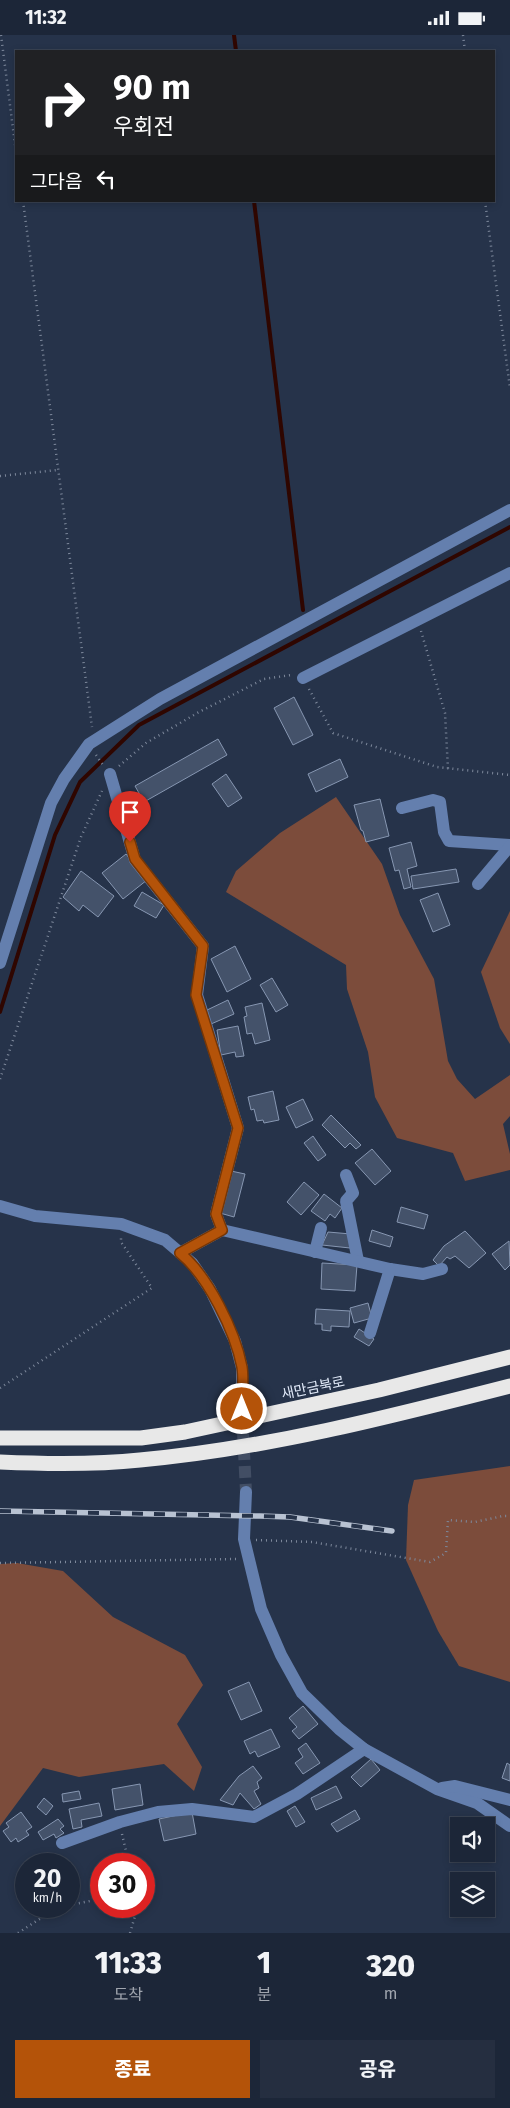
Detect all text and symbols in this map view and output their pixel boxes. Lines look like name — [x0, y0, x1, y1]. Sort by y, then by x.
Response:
text: 11:32 — [25, 6, 67, 29]
text: 90 m — [113, 66, 191, 108]
icon: right — [30, 70, 95, 135]
text: 우회전 — [113, 113, 174, 140]
icon: left — [92, 165, 120, 193]
text: 그다음 — [30, 170, 82, 193]
pin — [109, 791, 151, 842]
icon: arrive — [116, 798, 144, 826]
street label: 새만금북로 — [280, 1373, 346, 1403]
position arrow — [215, 1382, 267, 1434]
map controls — [450, 1817, 495, 1917]
button: sound — [450, 1817, 495, 1862]
speed limit sign: 30 — [90, 1853, 155, 1918]
text: 20 — [34, 1864, 61, 1894]
button: layers — [450, 1872, 495, 1917]
text: km/h — [33, 1891, 62, 1905]
text: 11:33 — [95, 1945, 162, 1981]
text: 1 — [257, 1945, 271, 1981]
text: 320 — [366, 1948, 415, 1984]
text: m — [384, 1984, 398, 2003]
text: 도착 — [114, 1985, 143, 2004]
text: 분 — [257, 1985, 271, 2004]
button: 종료 — [15, 2040, 250, 2098]
button: 공유 — [260, 2040, 495, 2098]

